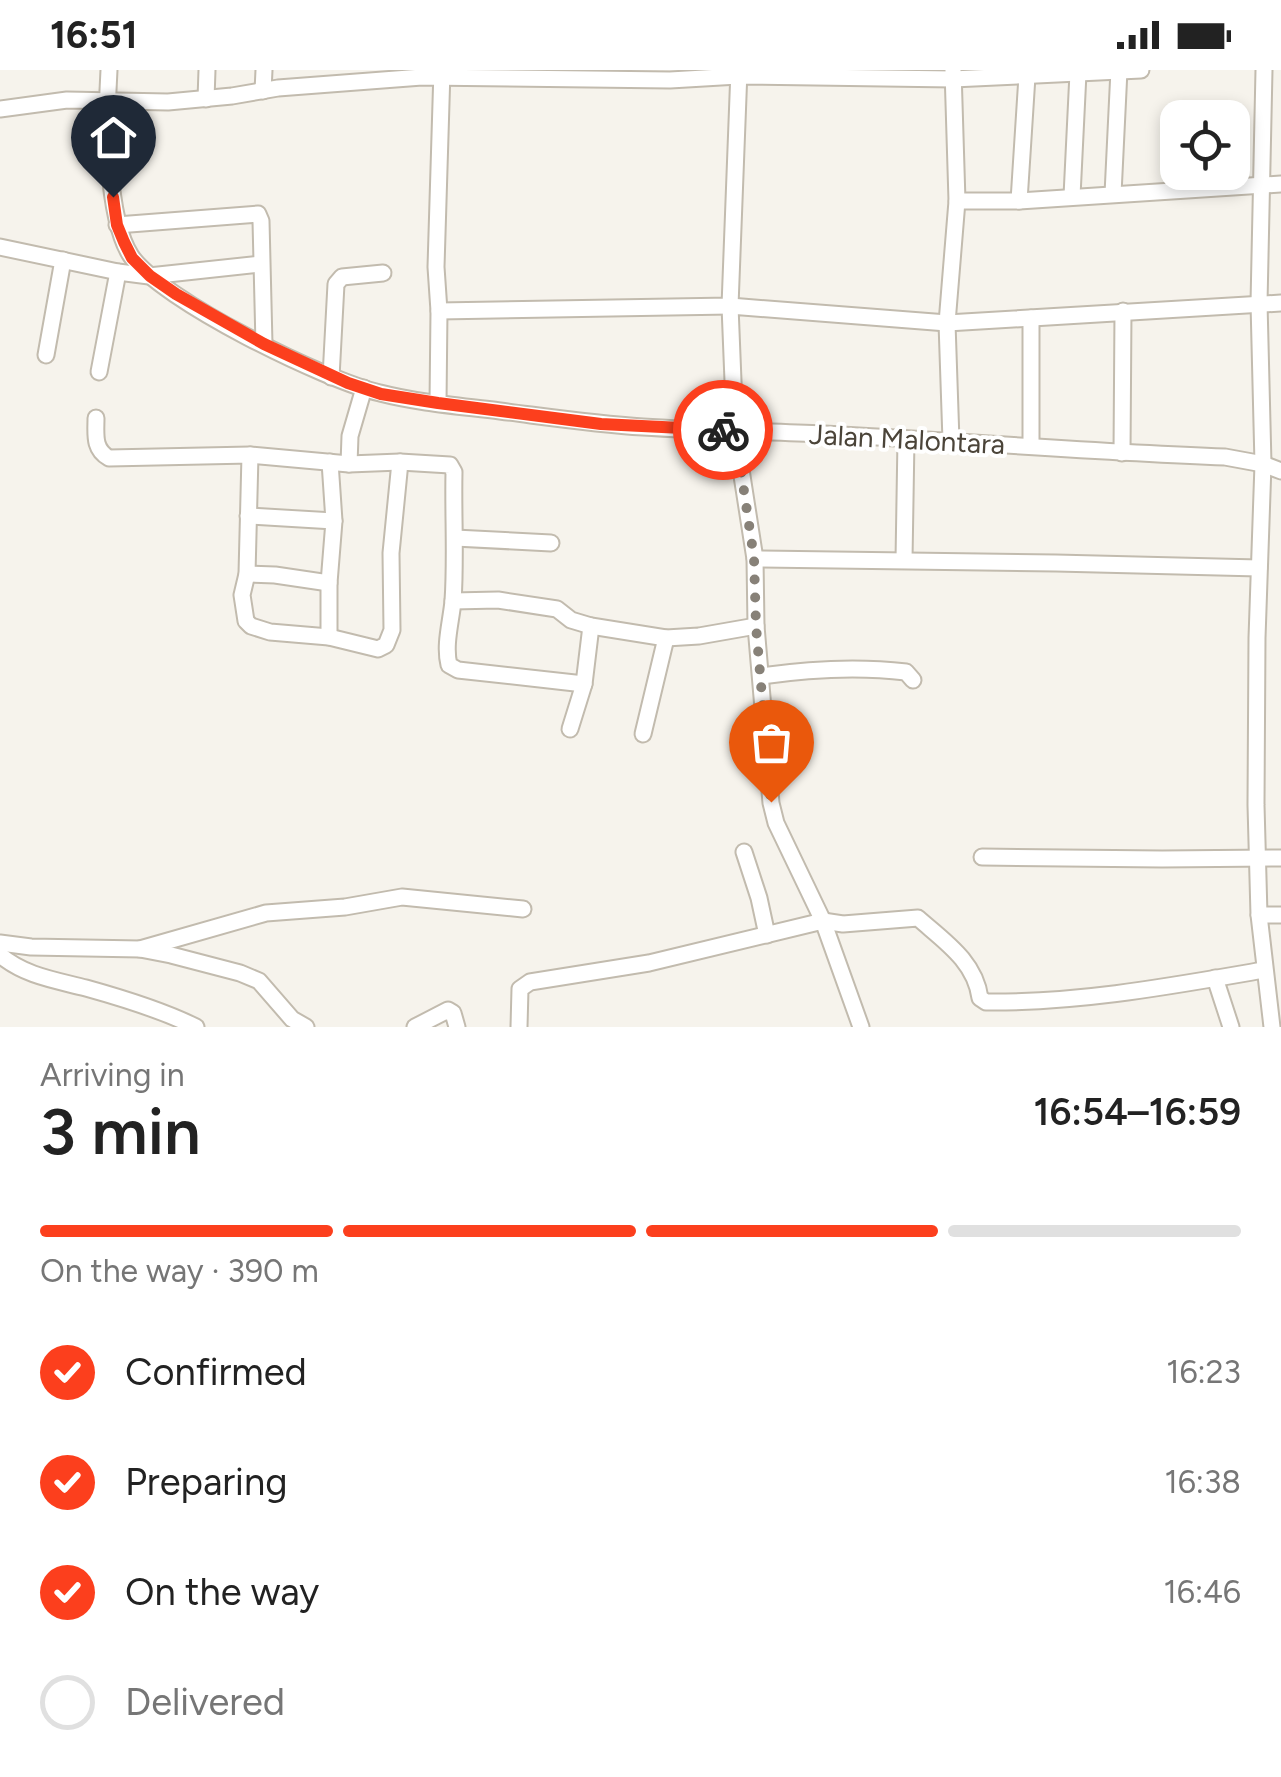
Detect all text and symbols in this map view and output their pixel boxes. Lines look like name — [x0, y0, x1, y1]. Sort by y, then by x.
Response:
text: 16:51 — [50, 12, 138, 58]
pin — [71, 95, 156, 198]
map controls — [1160, 100, 1250, 190]
button: locate — [1160, 100, 1250, 190]
icon: home — [86, 110, 141, 165]
courier — [673, 380, 773, 480]
icon: bike — [696, 403, 751, 458]
street label: Jalan Malontara — [808, 417, 1006, 461]
pin — [729, 700, 814, 803]
icon: bag — [744, 715, 799, 770]
text: Arriving in — [40, 1056, 185, 1094]
text: 16:54–16:59 — [1034, 1089, 1241, 1135]
text: 3 min — [40, 1092, 201, 1170]
text: On the way · 390 m — [40, 1252, 319, 1290]
icon: check — [40, 1345, 95, 1400]
text: Confirmed — [125, 1349, 307, 1395]
text: 16:23 — [1166, 1353, 1241, 1391]
icon: check — [40, 1455, 95, 1510]
text: Preparing — [125, 1459, 287, 1505]
text: 16:38 — [1165, 1463, 1241, 1501]
icon: check — [40, 1565, 95, 1620]
text: On the way — [125, 1569, 319, 1615]
text: 16:46 — [1164, 1573, 1241, 1611]
text: Delivered — [125, 1679, 285, 1725]

